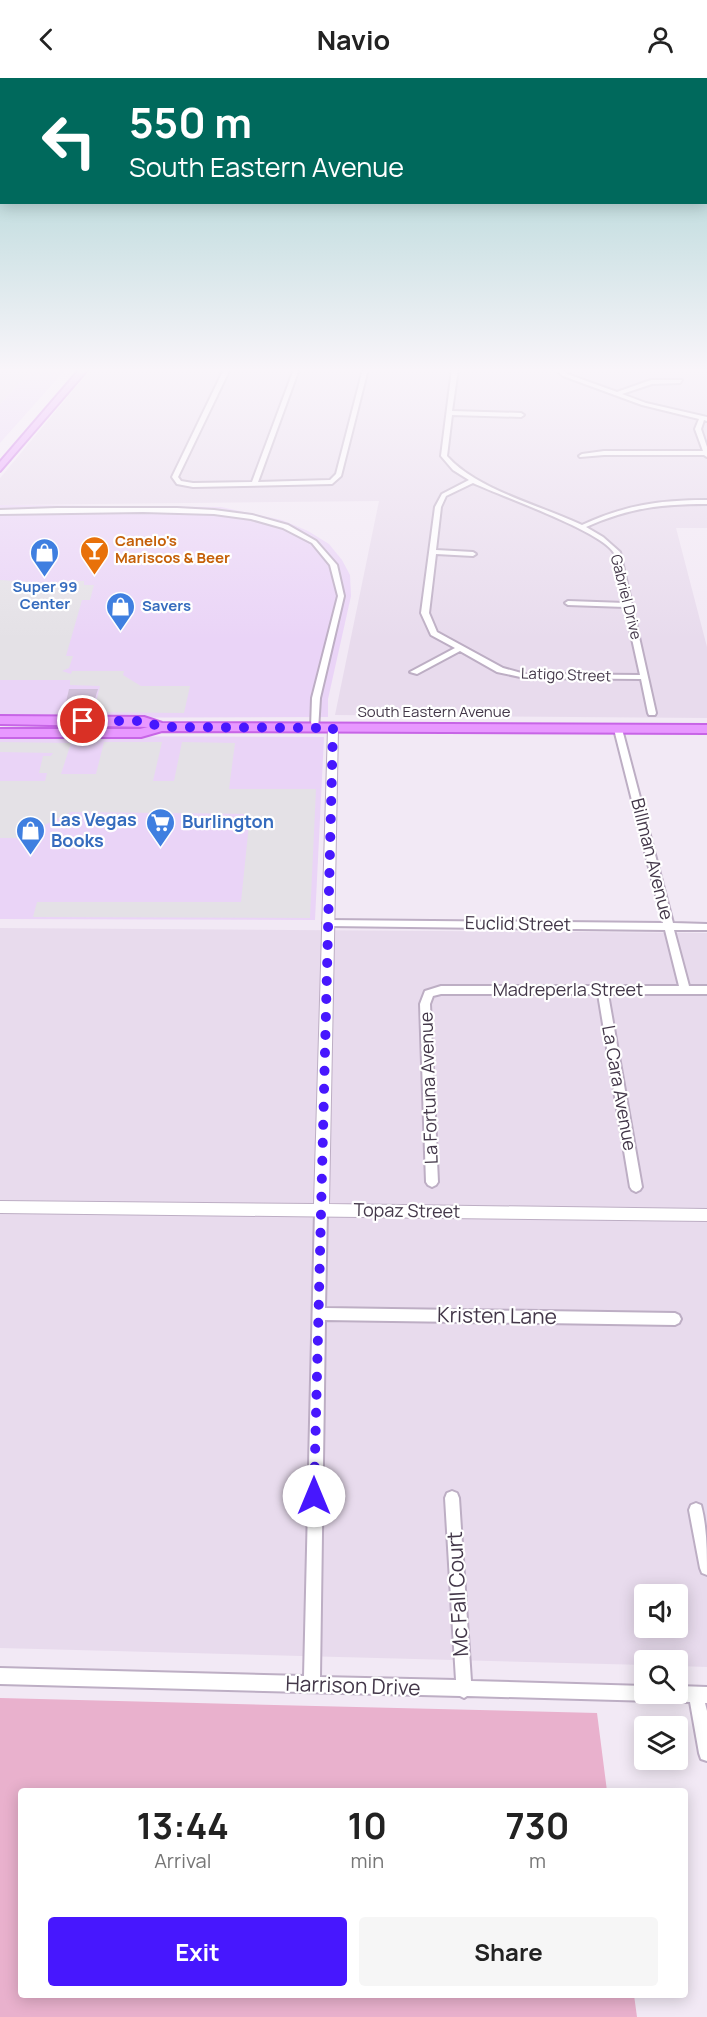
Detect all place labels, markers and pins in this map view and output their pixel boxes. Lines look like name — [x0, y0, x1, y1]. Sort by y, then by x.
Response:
place label: Canelo's Mariscos & Beer — [115, 530, 230, 568]
bar icon: Canelo's Mariscos & Beer — [78, 534, 110, 576]
shop icon: Super 99 Center — [29, 536, 61, 578]
place label: Super 99 Center — [12, 576, 78, 614]
shop icon: Savers — [105, 590, 137, 632]
place label: Savers — [142, 595, 191, 616]
pin — [57, 695, 108, 746]
supermarket icon: Burlington — [145, 806, 177, 848]
place label: Las Vegas Books — [51, 807, 137, 852]
place label: Burlington — [182, 809, 274, 833]
shop icon: Las Vegas Books — [14, 814, 46, 856]

